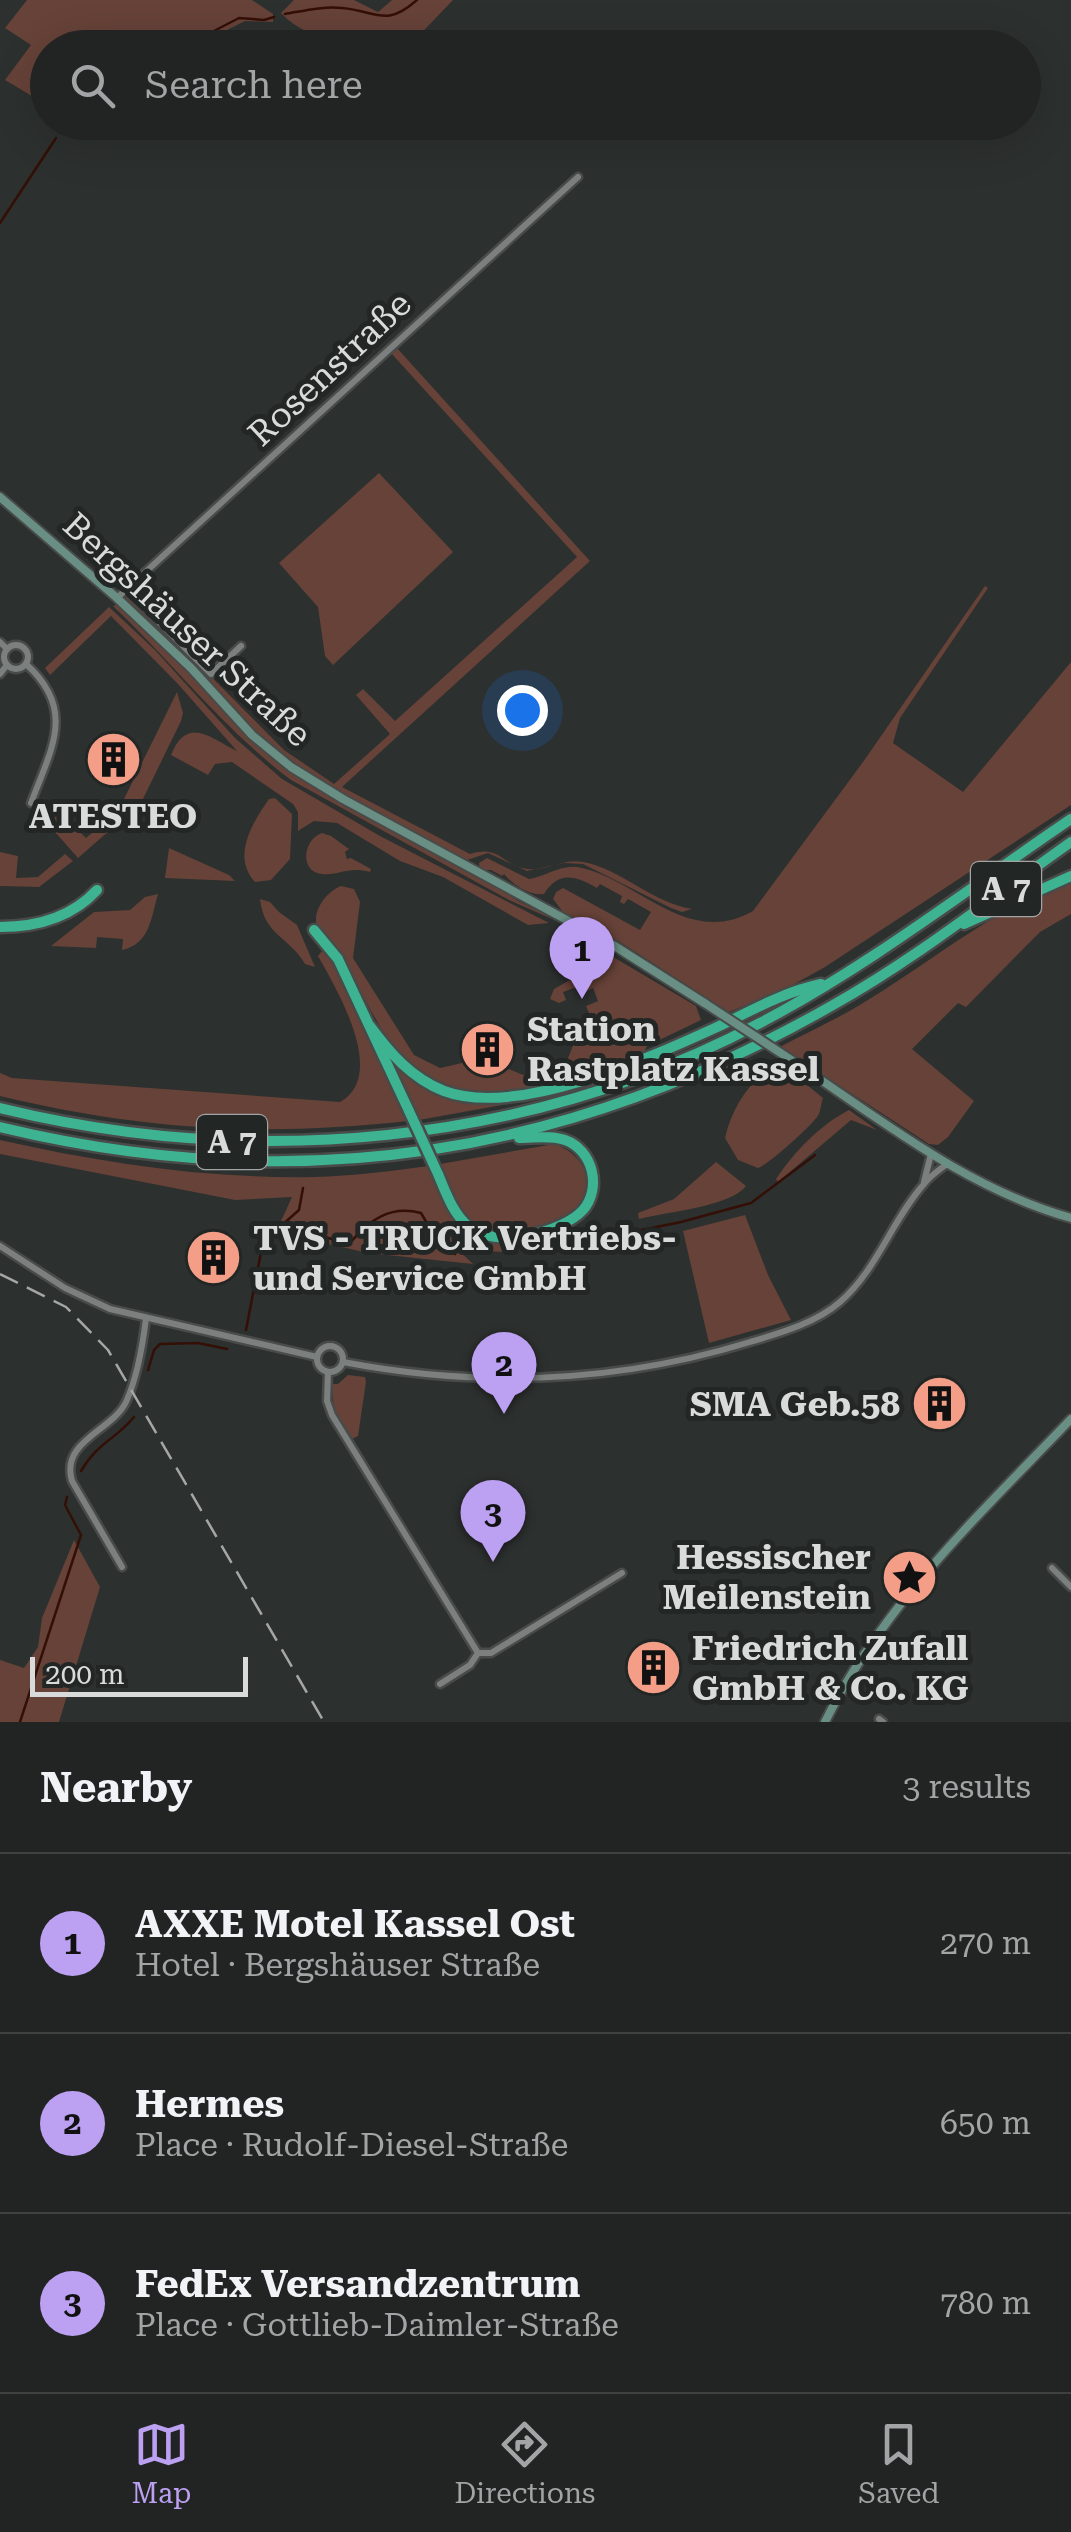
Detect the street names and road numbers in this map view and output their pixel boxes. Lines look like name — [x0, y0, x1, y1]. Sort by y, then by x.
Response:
street label: Rosenstraße — [240, 283, 420, 455]
street label: Bergshäuser Straße — [55, 505, 319, 755]
road number: A 7 — [971, 862, 1041, 916]
road number: A 7 — [197, 1115, 267, 1169]

